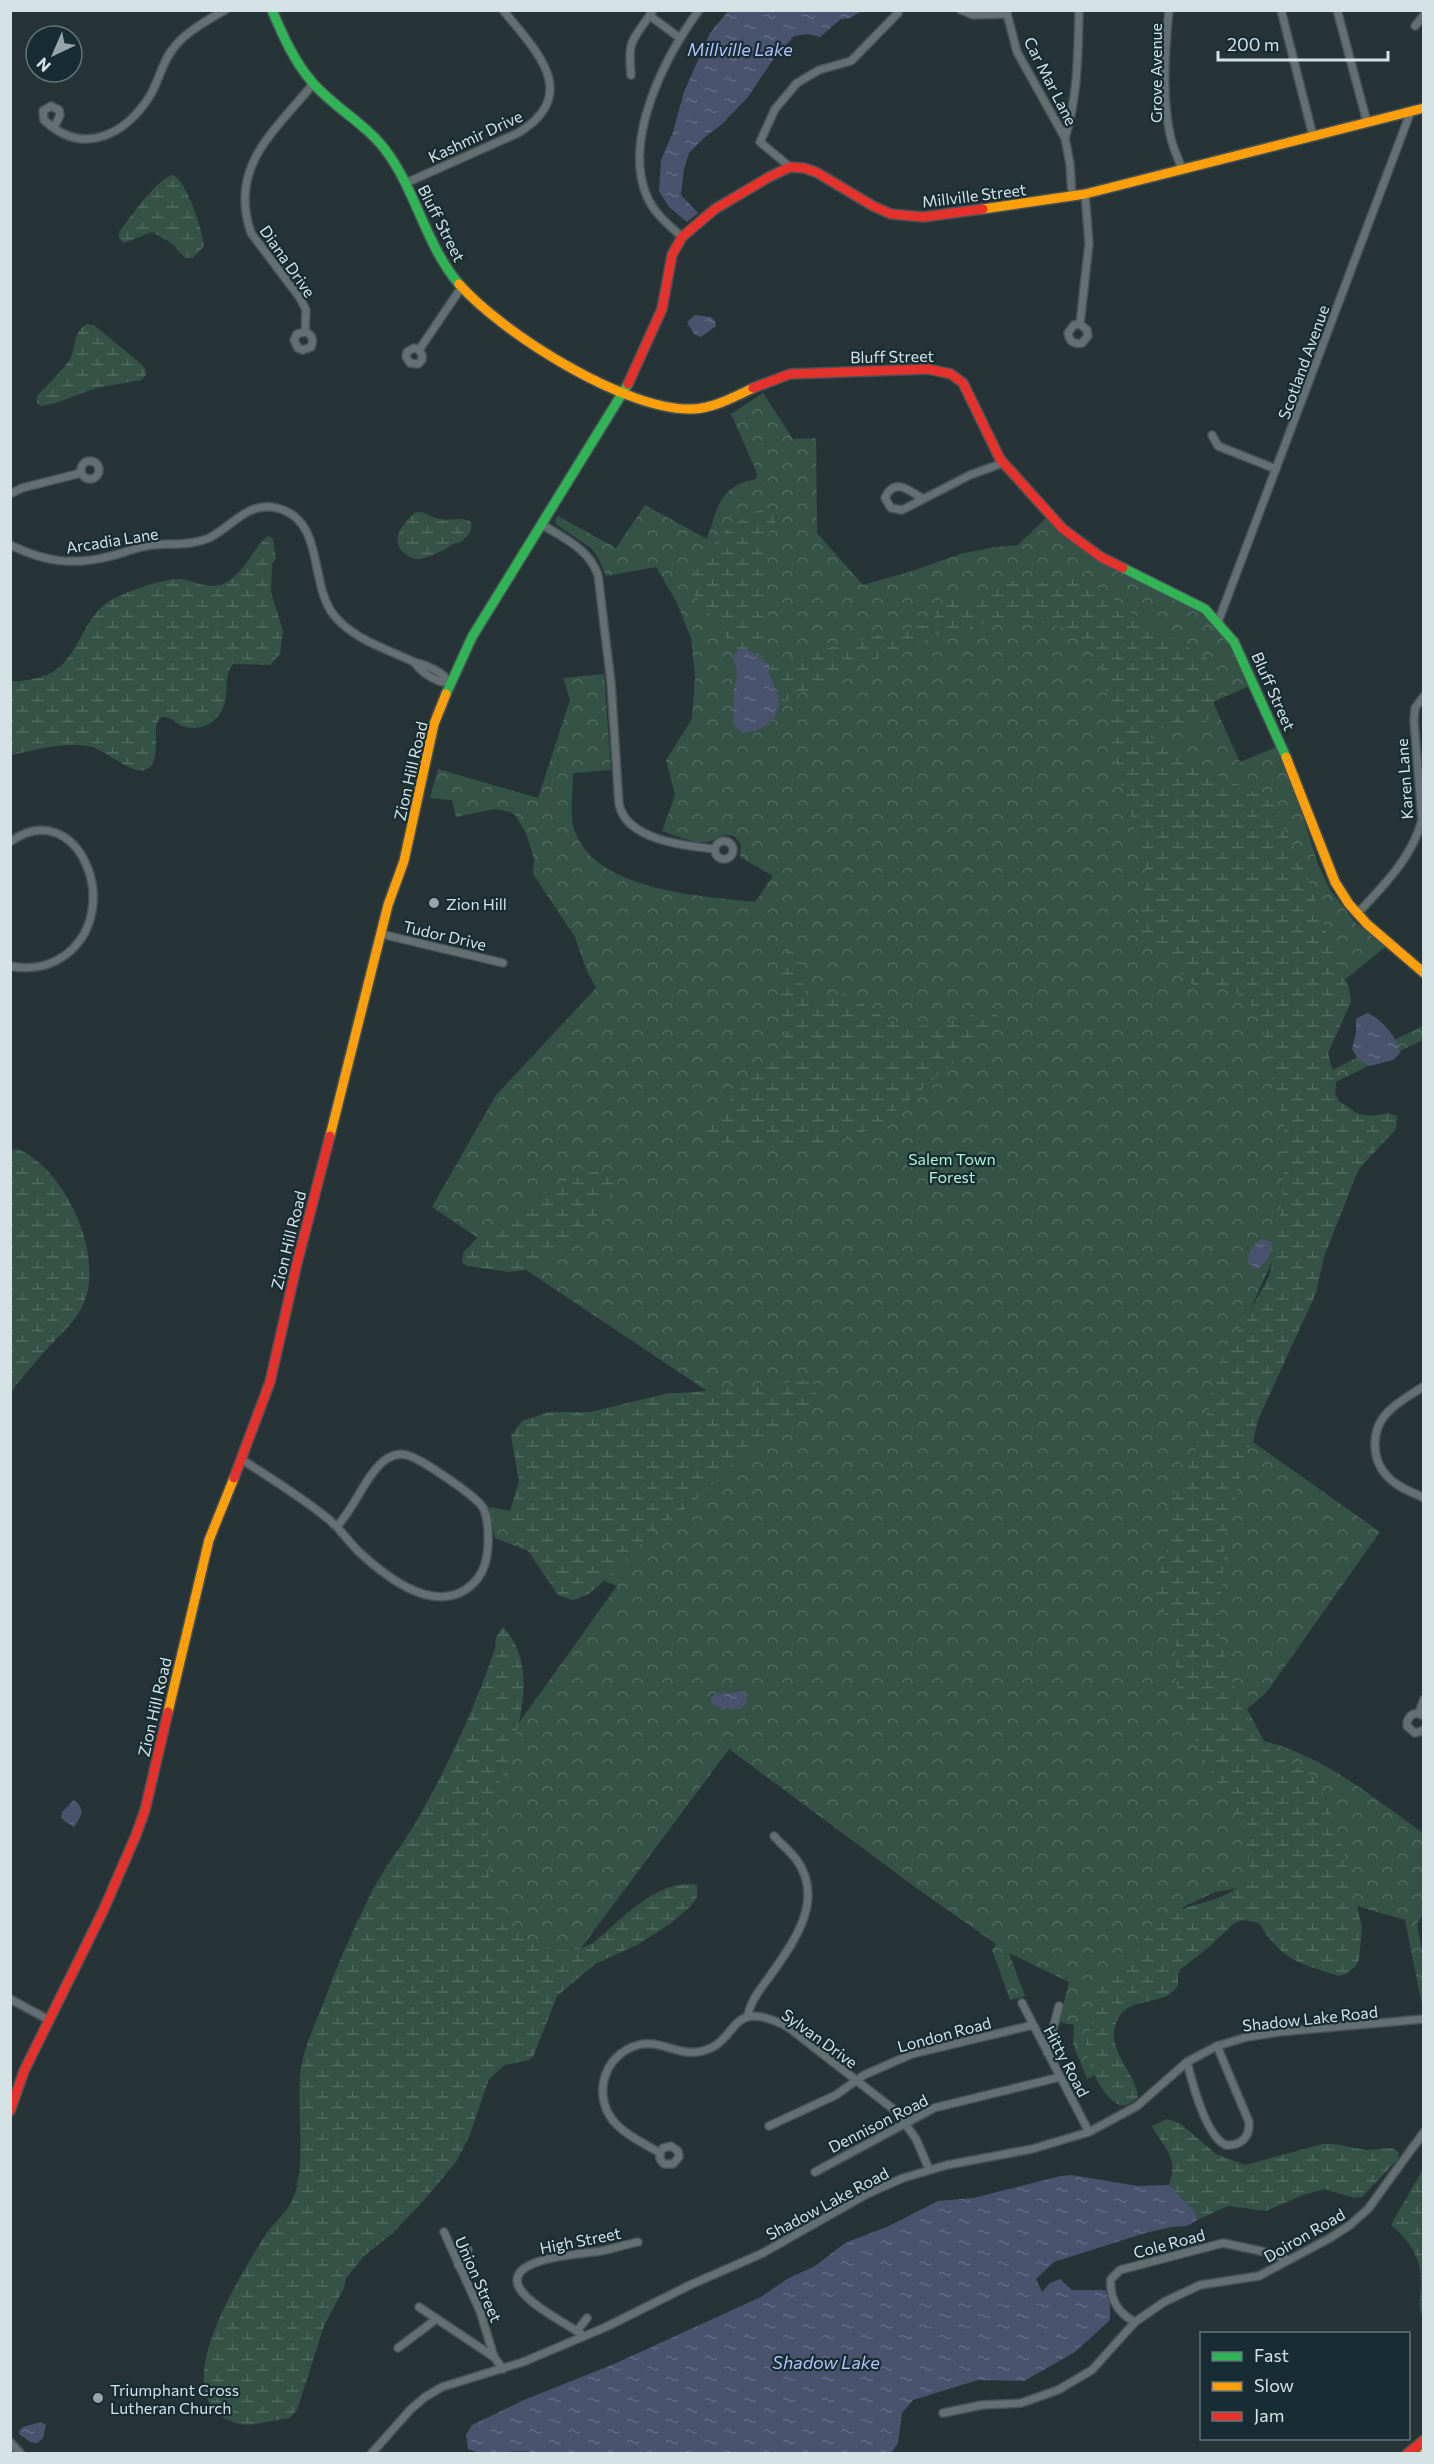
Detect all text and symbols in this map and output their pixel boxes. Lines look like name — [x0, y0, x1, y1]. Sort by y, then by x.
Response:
street label: Grove Avenue — [1146, 23, 1165, 123]
north arrow — [24, 24, 84, 84]
scale bar — [1218, 24, 1388, 62]
text: 200 m — [1227, 33, 1280, 55]
street label: Car Mar Lane — [1021, 34, 1081, 128]
water label: Millville Lake — [687, 38, 793, 60]
text: N — [32, 54, 54, 76]
street label: Kashmir Drive — [425, 106, 525, 166]
street label: Millville Street — [921, 179, 1028, 211]
street label: Bluff Street — [414, 181, 470, 265]
street label: Diana Drive — [256, 221, 320, 301]
street label: Scotland Avenue — [1273, 302, 1333, 422]
street label: Bluff Street — [850, 346, 935, 366]
street label: Arcadia Lane — [64, 523, 160, 557]
street label: Bluff Street — [1248, 649, 1300, 734]
street label: Zion Hill Road — [389, 720, 431, 822]
street label: Karen Lane — [1392, 738, 1416, 820]
place label: Zion Hill — [446, 894, 507, 913]
marker: Zion Hill — [427, 896, 441, 910]
street label: Tudor Drive — [402, 916, 488, 954]
park label: Salem Town Forest — [908, 1149, 996, 1186]
street label: Zion Hill Road — [267, 1189, 309, 1291]
street label: Zion Hill Road — [133, 1656, 175, 1758]
street label: Shadow Lake Road — [1241, 2001, 1379, 2035]
street label: Sylvan Drive — [779, 2004, 861, 2072]
street label: London Road — [895, 2012, 993, 2056]
street label: Hitty Road — [1040, 2022, 1094, 2100]
street label: Dennison Road — [825, 2090, 931, 2156]
street label: Shadow Lake Road — [762, 2163, 892, 2243]
street label: Doiron Road — [1260, 2204, 1348, 2266]
street label: High Street — [538, 2223, 623, 2257]
street label: Cole Road — [1131, 2224, 1207, 2262]
street label: Union Street — [452, 2233, 507, 2325]
legend — [1200, 2332, 1410, 2440]
text: Fast — [1254, 2344, 1289, 2366]
water label: Shadow Lake — [772, 2351, 880, 2373]
text: Slow — [1254, 2374, 1294, 2396]
place label: Triumphant Cross Lutheran Church — [110, 2380, 239, 2417]
marker: Triumphant Cross Lutheran Church — [91, 2391, 105, 2405]
text: Jam — [1254, 2404, 1284, 2426]

